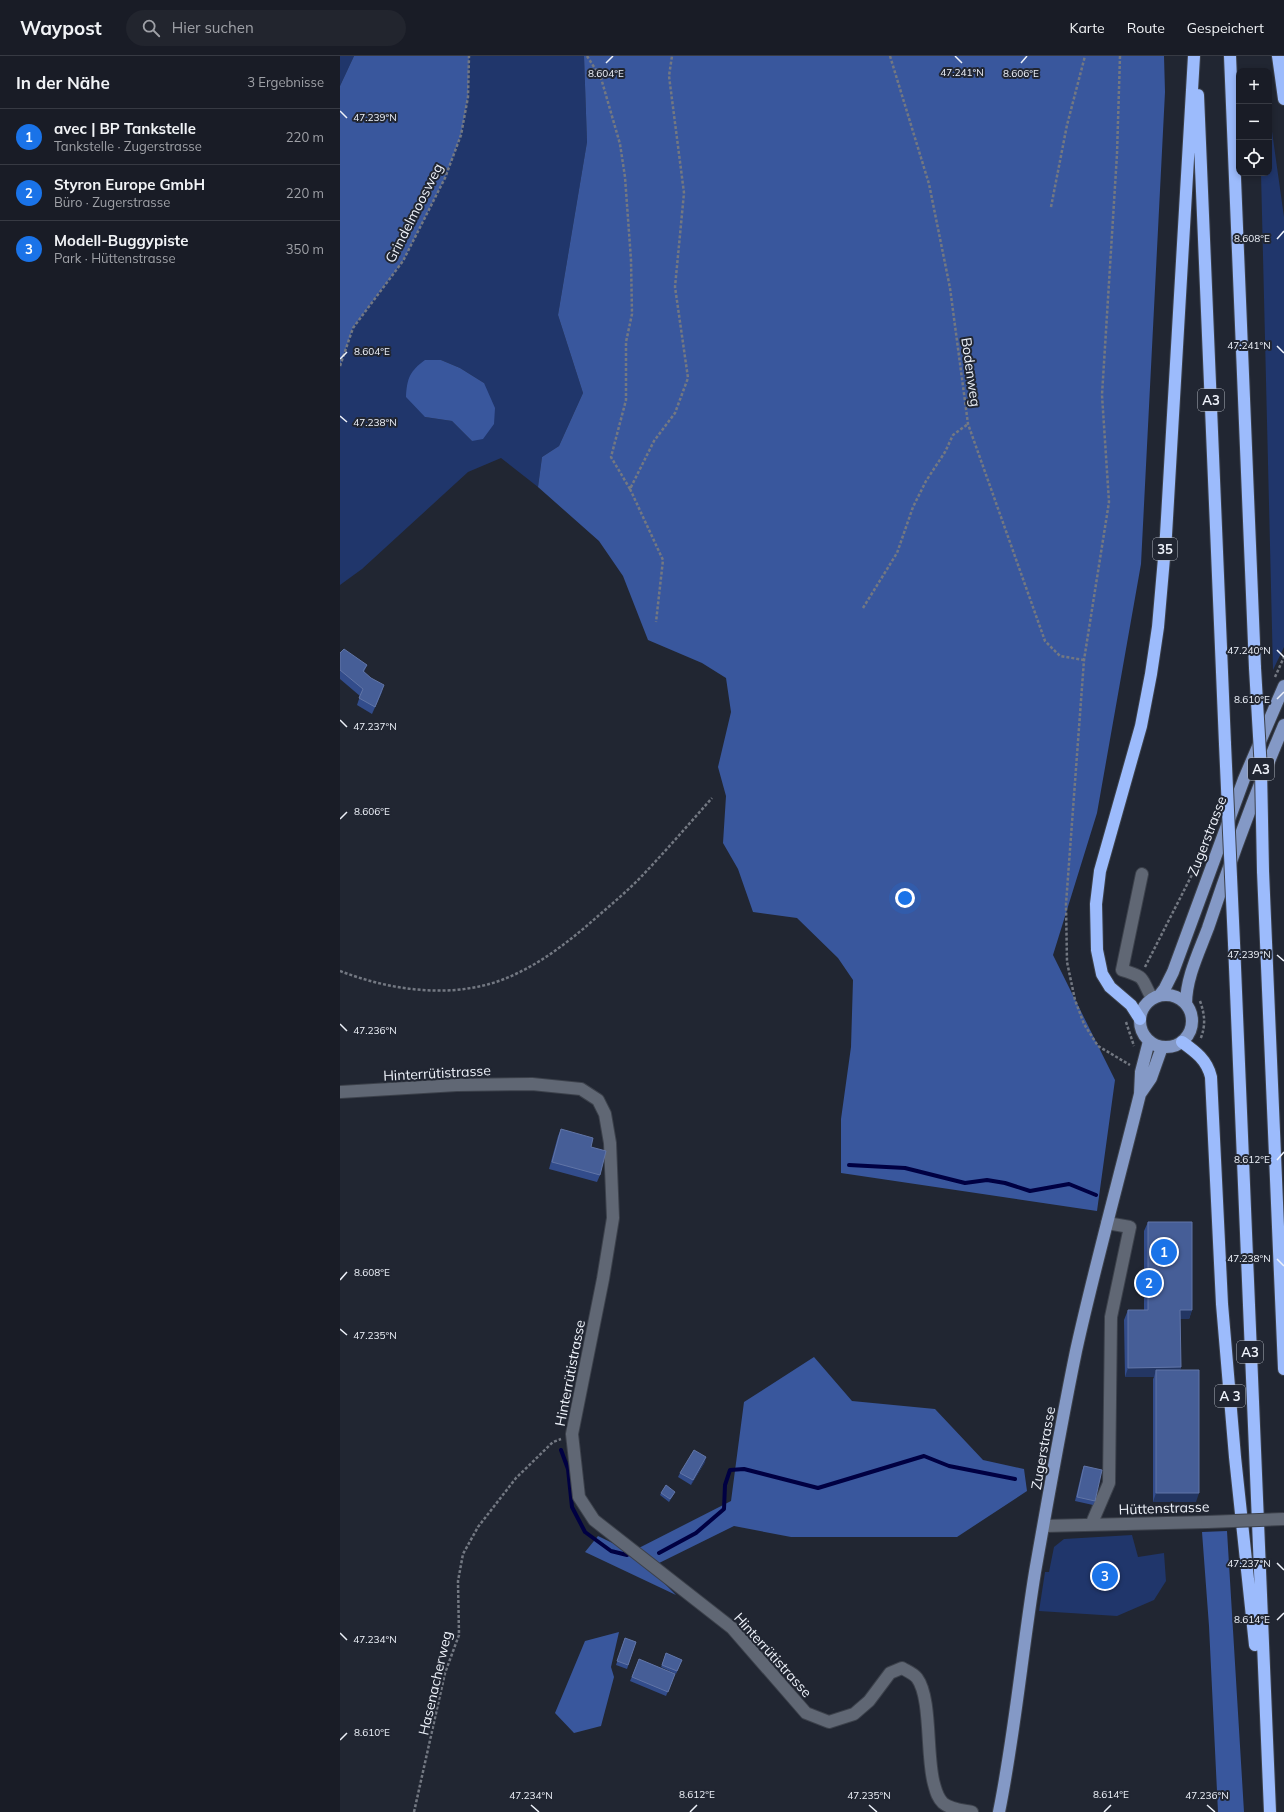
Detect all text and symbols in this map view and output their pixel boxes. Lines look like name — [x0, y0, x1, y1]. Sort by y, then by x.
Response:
search box — [126, 10, 406, 46]
text: Waypost — [20, 16, 102, 40]
icon: search — [140, 17, 162, 39]
text: Hier suchen — [172, 18, 254, 37]
text: Karte — [1070, 19, 1105, 37]
text: Route — [1127, 19, 1165, 37]
text: Gespeichert — [1187, 19, 1264, 37]
text: 47.241°N — [940, 66, 984, 79]
text: 8.604°E — [588, 67, 624, 80]
text: 8.606°E — [1003, 67, 1039, 80]
map controls — [1236, 68, 1272, 176]
button: + — [1236, 68, 1272, 104]
text: In der Nähe — [16, 72, 110, 93]
text: 3 Ergebnisse — [247, 74, 324, 90]
button: − — [1236, 104, 1272, 140]
text: 47.239°N — [353, 111, 397, 124]
text: avec | BP Tankstelle — [54, 119, 196, 138]
text: 1 — [25, 129, 33, 145]
text: 220 m — [286, 129, 324, 145]
text: Tankstelle · Zugerstrasse — [54, 138, 202, 154]
button: locate — [1236, 140, 1272, 176]
street label: Grindelmoosweg — [381, 160, 447, 266]
text: Styron Europe GmbH — [54, 175, 205, 194]
text: 2 — [25, 185, 33, 201]
text: 220 m — [286, 185, 324, 201]
text: Büro · Zugerstrasse — [54, 194, 170, 210]
text: Modell-Buggypiste — [54, 231, 188, 250]
text: 8.608°E — [1234, 232, 1270, 245]
text: 3 — [25, 241, 33, 257]
text: 350 m — [286, 241, 324, 257]
text: Park · Hüttenstrasse — [54, 250, 176, 266]
street label: Bodenweg — [957, 336, 985, 408]
text: 47.241°N — [1227, 339, 1271, 352]
text: 8.604°E — [354, 345, 390, 358]
road number: A3 — [1198, 389, 1224, 411]
text: 47.238°N — [353, 416, 397, 429]
road number: 35 — [1153, 538, 1177, 560]
text: 47.240°N — [1227, 644, 1271, 657]
text: 8.610°E — [1234, 693, 1270, 706]
text: 47.237°N — [353, 720, 397, 733]
road number: A3 — [1248, 758, 1274, 780]
street label: Zugerstrasse — [1184, 794, 1230, 878]
text: 8.606°E — [354, 805, 390, 818]
your location — [895, 888, 915, 908]
text: 47.239°N — [1227, 948, 1271, 961]
text: 47.236°N — [353, 1024, 397, 1037]
street label: Hinterrütistrasse — [383, 1061, 491, 1085]
text: 8.612°E — [1234, 1153, 1270, 1166]
pin: 1 — [1151, 1237, 1177, 1267]
text: 47.238°N — [1227, 1252, 1271, 1265]
text: 8.608°E — [354, 1266, 390, 1279]
pin: 2 — [1136, 1268, 1162, 1298]
street label: Hinterrütistrasse — [551, 1318, 589, 1428]
text: 47.235°N — [353, 1329, 397, 1342]
road number: A3 — [1237, 1341, 1263, 1363]
road number: A 3 — [1215, 1385, 1245, 1407]
street label: Zugerstrasse — [1027, 1405, 1059, 1491]
street label: Hüttenstrasse — [1118, 1497, 1210, 1519]
text: 47.237°N — [1227, 1557, 1271, 1570]
pin: 3 — [1092, 1561, 1118, 1591]
street label: Hinterrütistrasse — [730, 1609, 816, 1701]
text: 8.614°E — [1234, 1613, 1270, 1626]
street label: Hasenacherweg — [414, 1629, 456, 1737]
text: 47.234°N — [353, 1633, 397, 1646]
text: 8.610°E — [354, 1726, 390, 1739]
text: 8.612°E — [679, 1788, 715, 1801]
text: 8.614°E — [1093, 1788, 1129, 1801]
text: 47.234°N — [509, 1789, 553, 1802]
text: 47.235°N — [847, 1789, 891, 1802]
text: 47.236°N — [1185, 1789, 1229, 1802]

